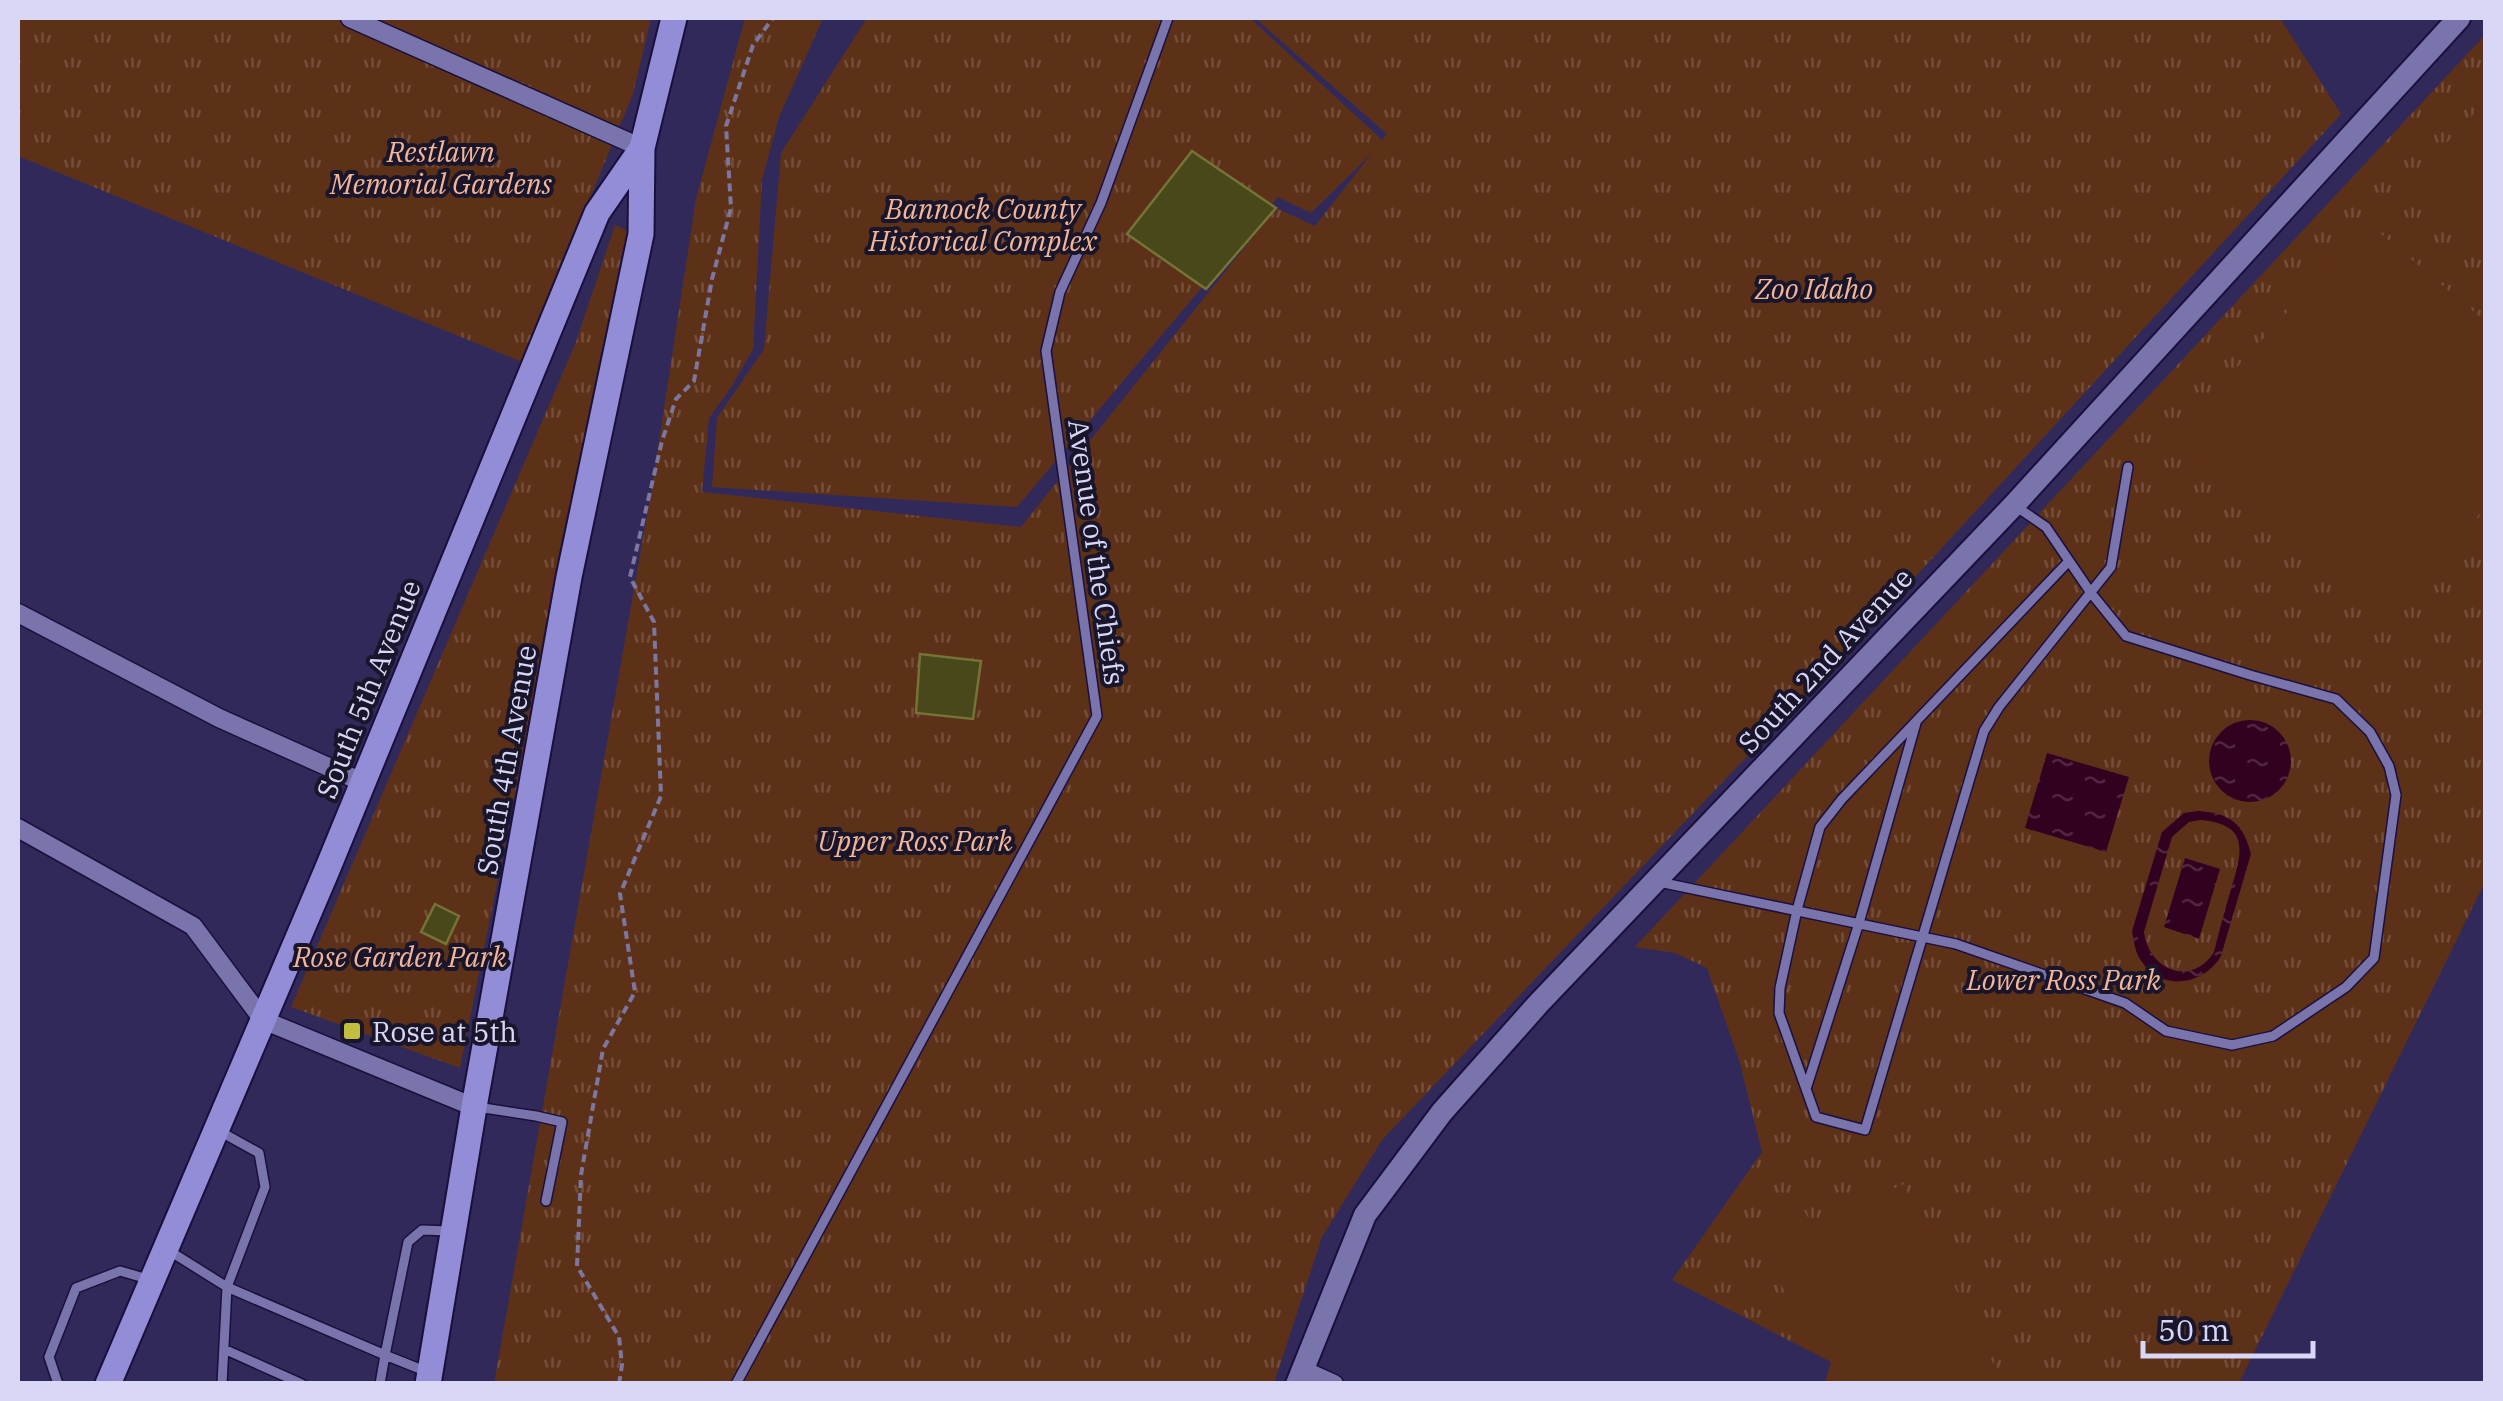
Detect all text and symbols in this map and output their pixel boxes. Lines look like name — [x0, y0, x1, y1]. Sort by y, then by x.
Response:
park label: Restlawn Memorial Gardens — [329, 133, 553, 202]
park label: Bannock County Historical Complex — [868, 190, 1098, 259]
park label: Zoo Idaho — [1754, 270, 1873, 307]
street label: Avenue of the Chiefs — [1060, 417, 1134, 687]
street label: South 2nd Avenue — [1730, 560, 1920, 760]
street label: South 5th Avenue — [307, 574, 429, 804]
street label: South 4th Avenue — [468, 642, 544, 878]
park label: Upper Ross Park — [817, 822, 1013, 859]
park label: Rose Garden Park — [292, 938, 507, 975]
park label: Lower Ross Park — [1966, 961, 2161, 998]
place label: Rose at 5th — [372, 1013, 517, 1050]
marker: Rose at 5th — [341, 1020, 363, 1042]
scale bar — [2143, 1296, 2313, 1358]
text: 50 m — [2158, 1310, 2230, 1349]

